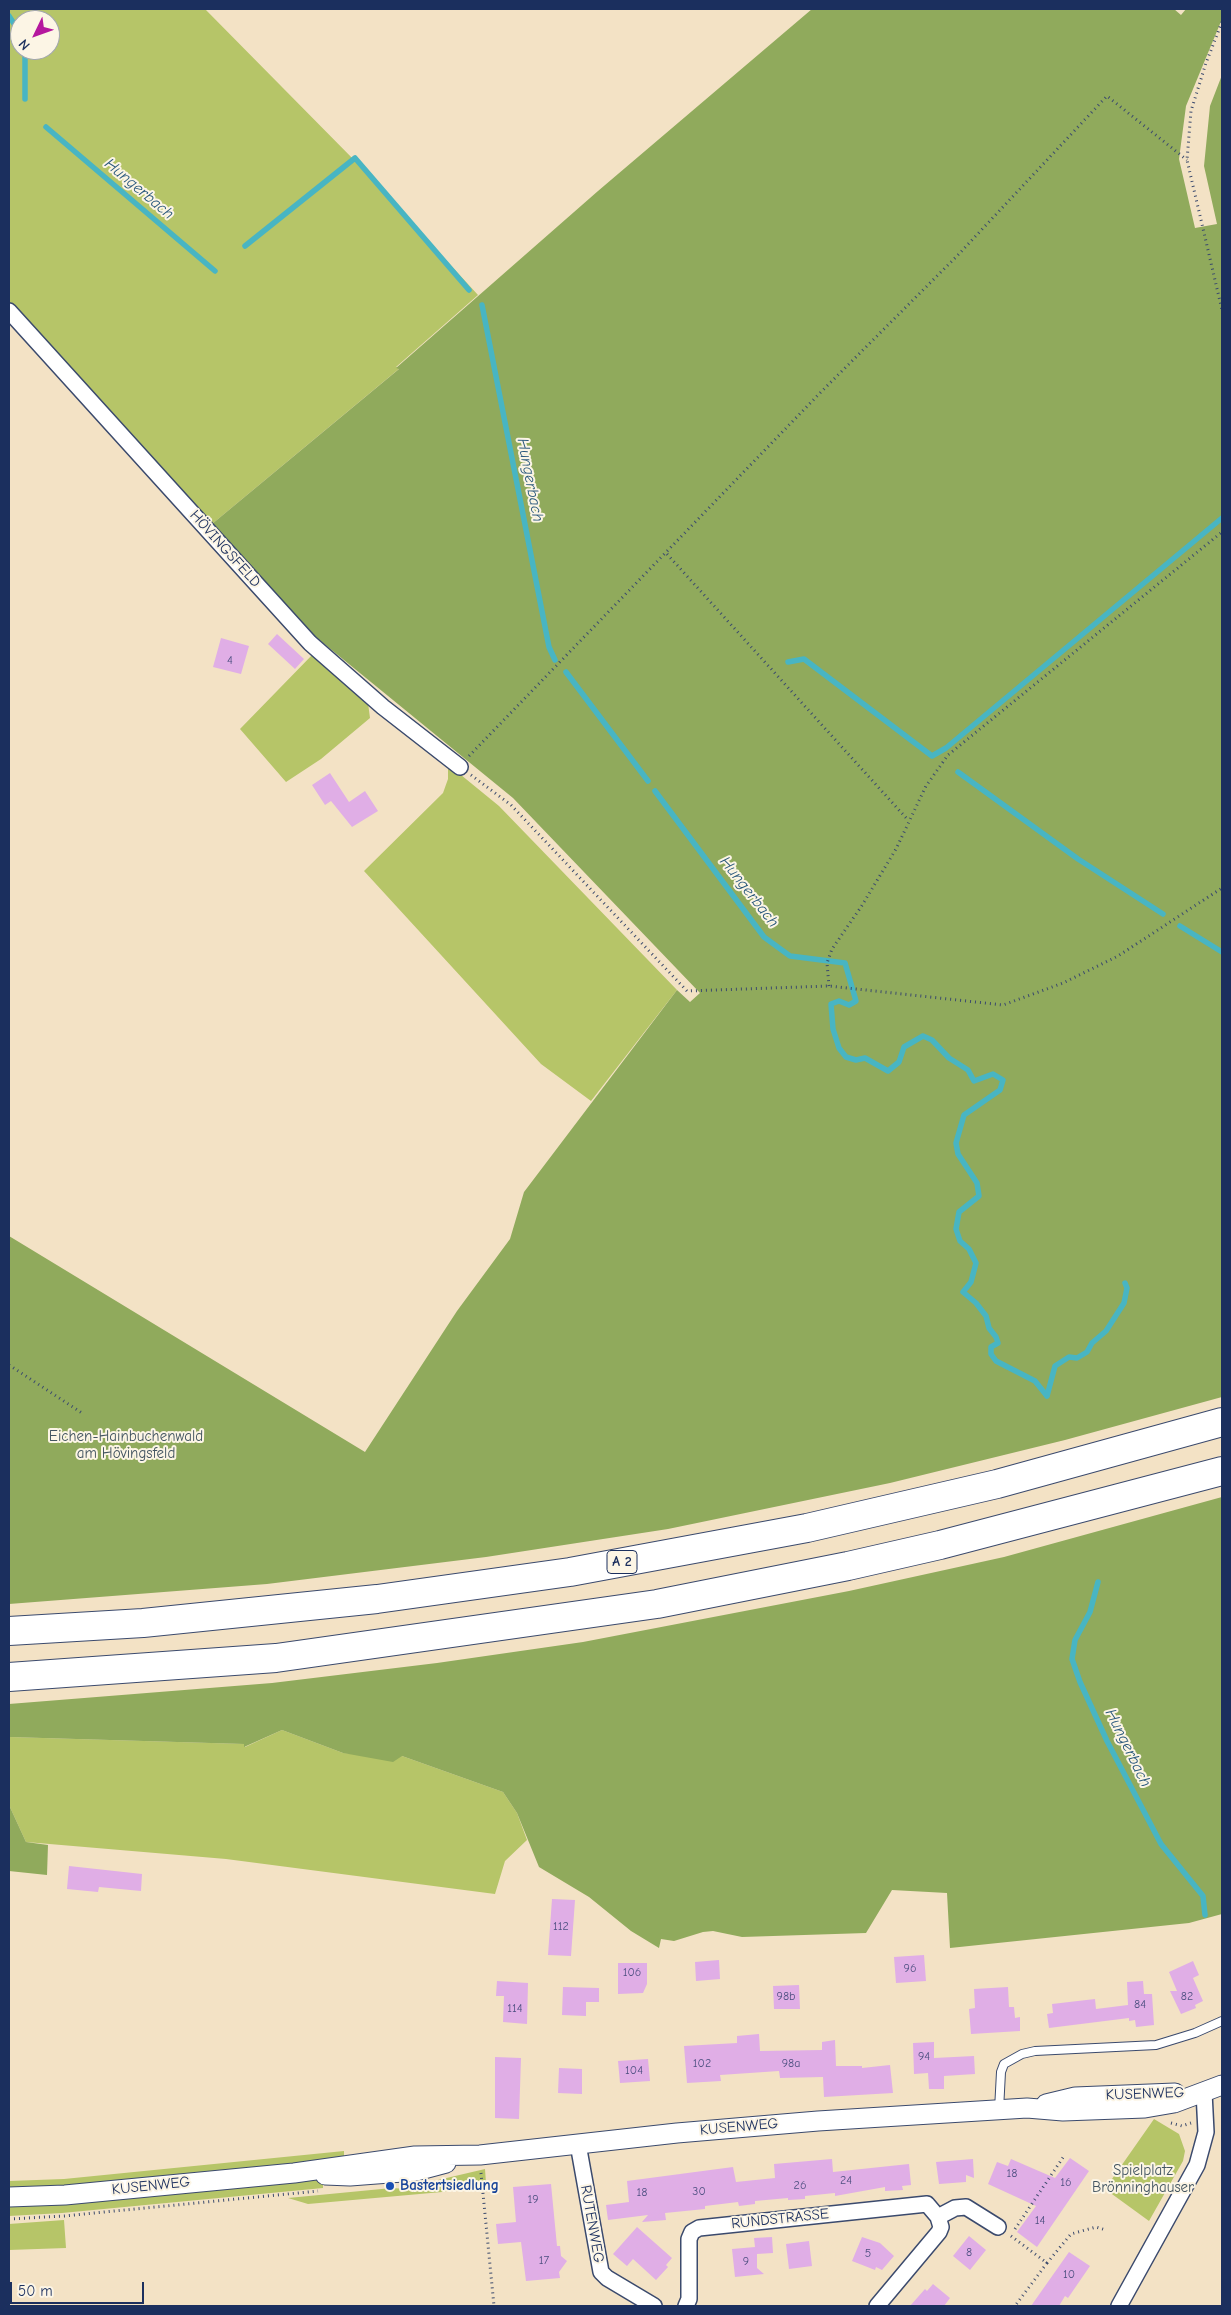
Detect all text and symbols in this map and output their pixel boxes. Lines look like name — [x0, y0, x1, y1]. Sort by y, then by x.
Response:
north arrow — [10, 10, 60, 60]
text: N — [15, 36, 34, 54]
water label: Hungerbach — [100, 154, 178, 224]
water label: Hungerbach — [512, 437, 548, 523]
street label: HÖVINGSFELD — [186, 507, 264, 591]
house number: 4 — [227, 654, 233, 668]
water label: Hungerbach — [715, 853, 783, 931]
park label: Eichen-Hainbuchenwald am Hövingsfeld — [49, 1428, 203, 1463]
road number: A 2 — [607, 1550, 637, 1574]
water label: Hungerbach — [1101, 1706, 1155, 1790]
house number: 112 — [553, 1920, 569, 1934]
house number: 96 — [904, 1962, 916, 1976]
house number: 106 — [623, 1966, 641, 1980]
house number: 98b — [777, 1990, 795, 2004]
house number: 82 — [1181, 1990, 1193, 2004]
house number: 84 — [1134, 1998, 1146, 2012]
house number: 114 — [507, 2002, 523, 2016]
house number: 94 — [918, 2050, 930, 2064]
house number: 102 — [693, 2057, 711, 2071]
house number: 98a — [782, 2057, 800, 2071]
house number: 104 — [625, 2064, 643, 2078]
street label: KUSENWEG — [1105, 2084, 1185, 2104]
street label: KUSENWEG — [699, 2115, 779, 2139]
park label: Spielplatz Brönninghauser — [1092, 2162, 1194, 2197]
house number: 18 — [1007, 2167, 1017, 2181]
street label: KUSENWEG — [111, 2173, 191, 2199]
house number: 24 — [840, 2174, 852, 2188]
house number: 16 — [1060, 2176, 1072, 2190]
place label: Bastertsiedlung — [400, 2177, 499, 2195]
house number: 26 — [794, 2179, 806, 2193]
marker: Bastertsiedlung — [384, 2180, 396, 2192]
street label: RUTENWEG — [576, 2184, 608, 2264]
house number: 30 — [692, 2185, 706, 2199]
house number: 18 — [637, 2186, 647, 2200]
house number: 19 — [527, 2193, 539, 2207]
street label: RUNDSTRASSE — [730, 2205, 830, 2233]
house number: 14 — [1035, 2214, 1045, 2228]
house number: 8 — [966, 2246, 972, 2260]
house number: 5 — [865, 2247, 871, 2261]
house number: 17 — [539, 2254, 549, 2268]
house number: 9 — [743, 2255, 749, 2269]
house number: 10 — [1063, 2268, 1075, 2282]
scale bar — [12, 2272, 146, 2304]
text: 50 m — [18, 2282, 53, 2300]

